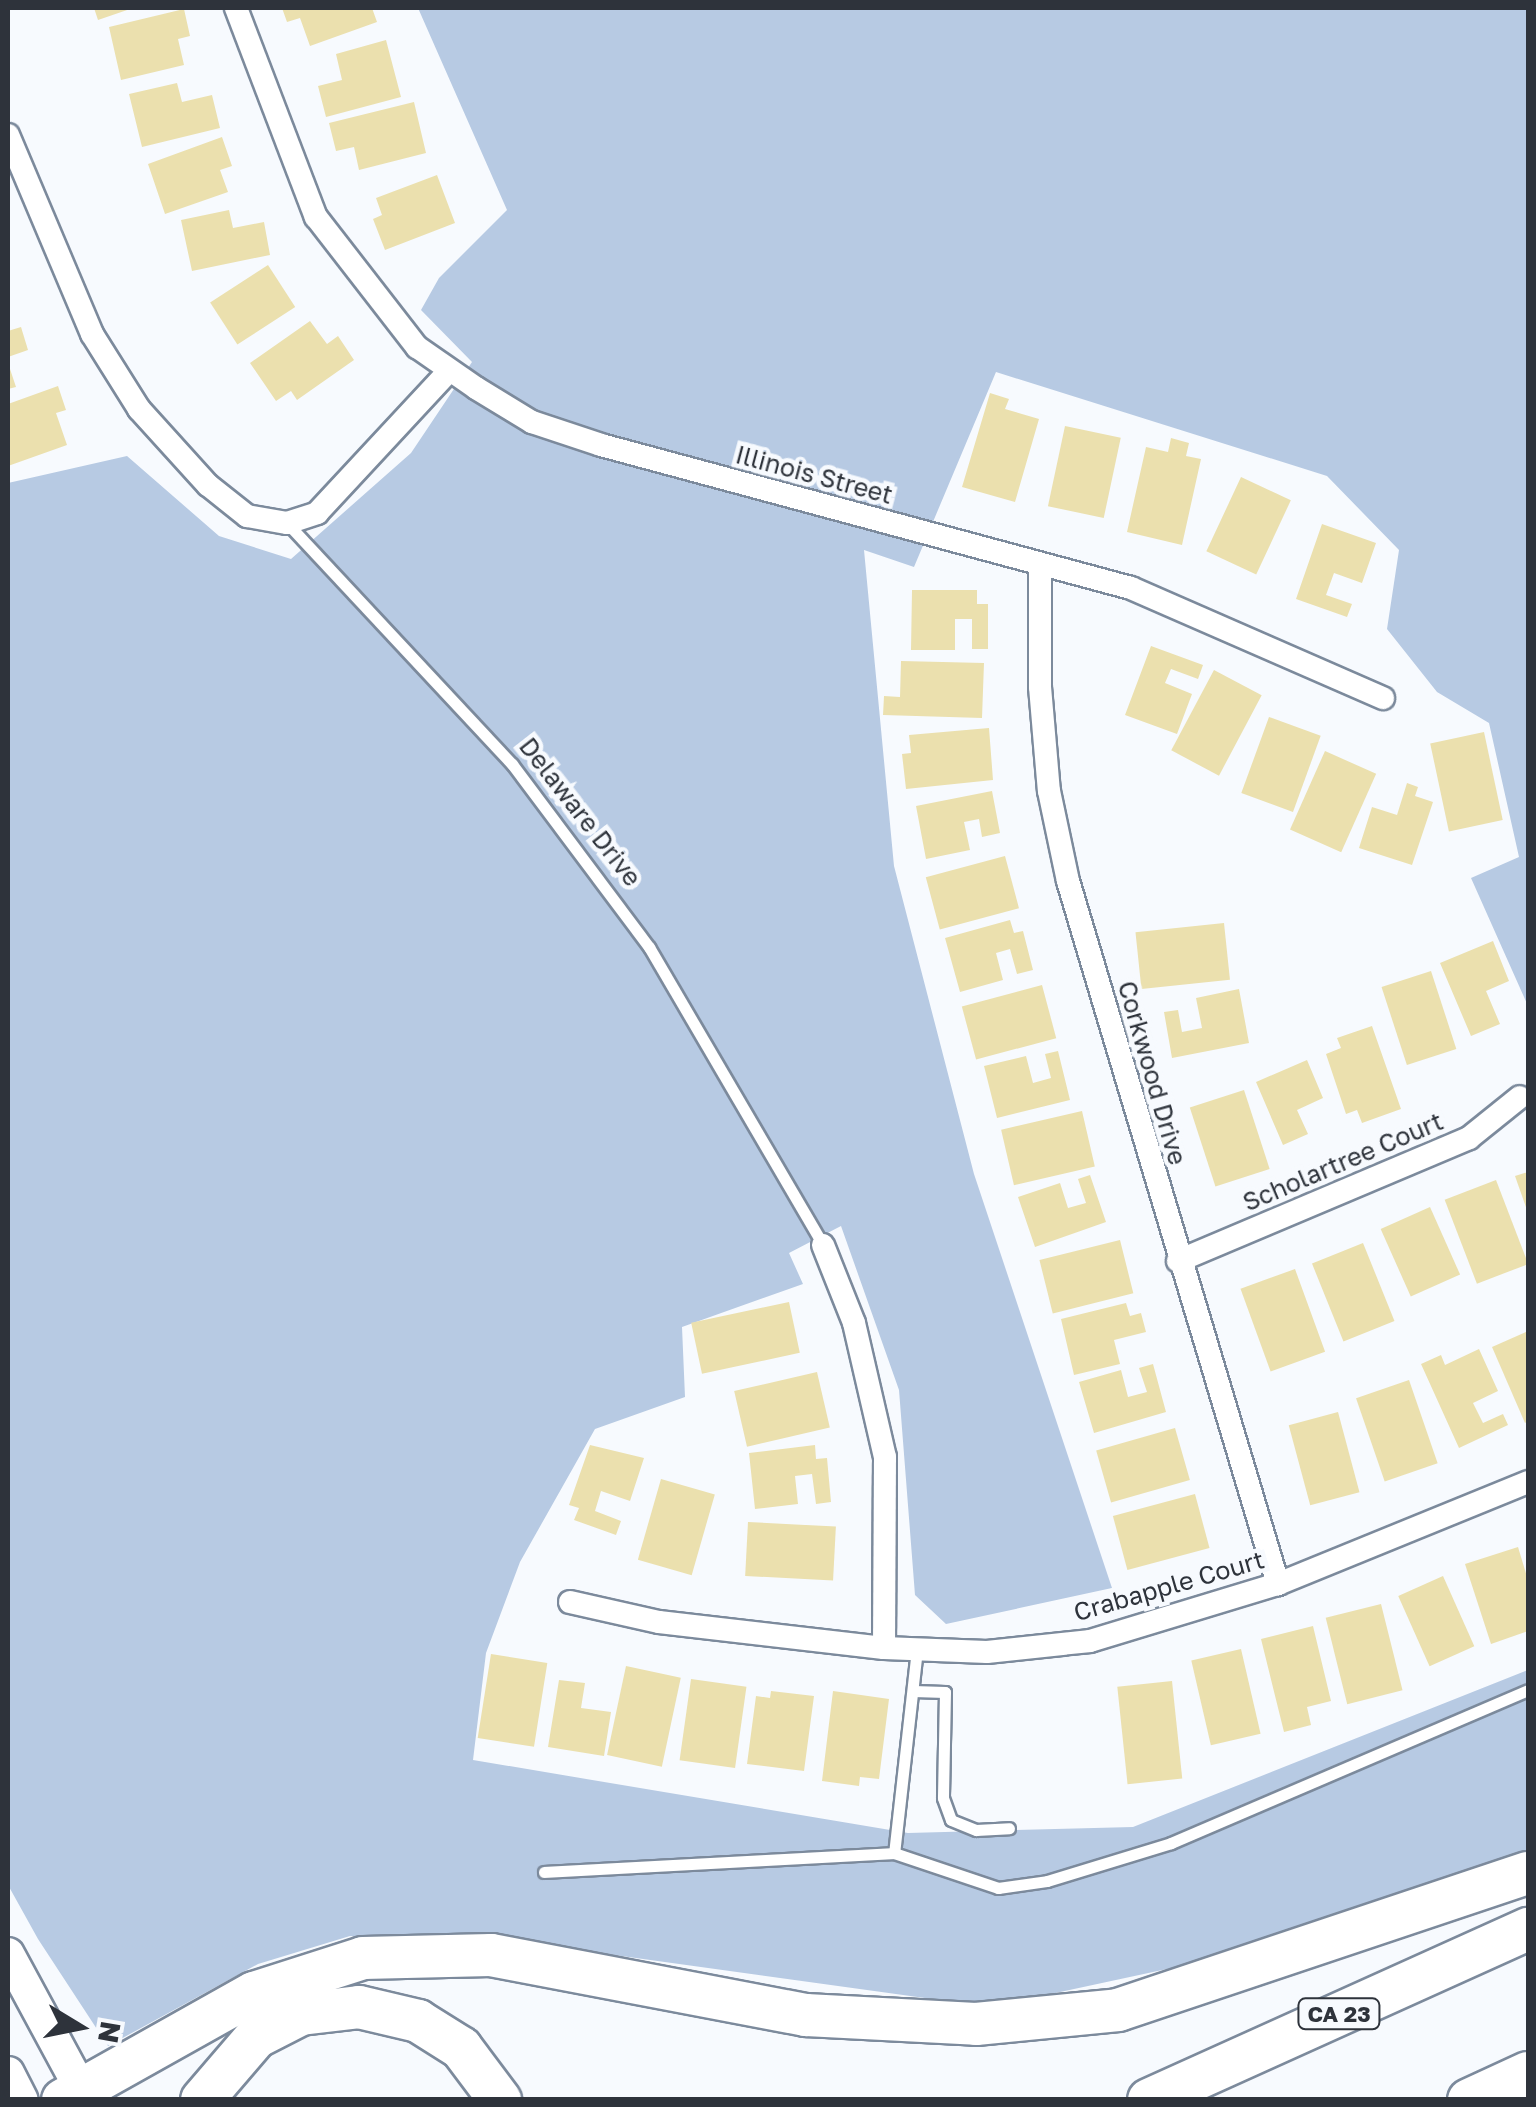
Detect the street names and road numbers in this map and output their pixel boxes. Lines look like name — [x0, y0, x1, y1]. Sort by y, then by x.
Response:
street label: Illinois Street — [732, 440, 896, 510]
street label: Delaware Drive — [513, 732, 647, 892]
street label: Corkwood Drive — [1111, 978, 1193, 1168]
street label: Scholartree Court — [1238, 1106, 1448, 1218]
street label: Crabapple Court — [1070, 1544, 1268, 1628]
road number: CA 23 — [1296, 1997, 1382, 2031]

